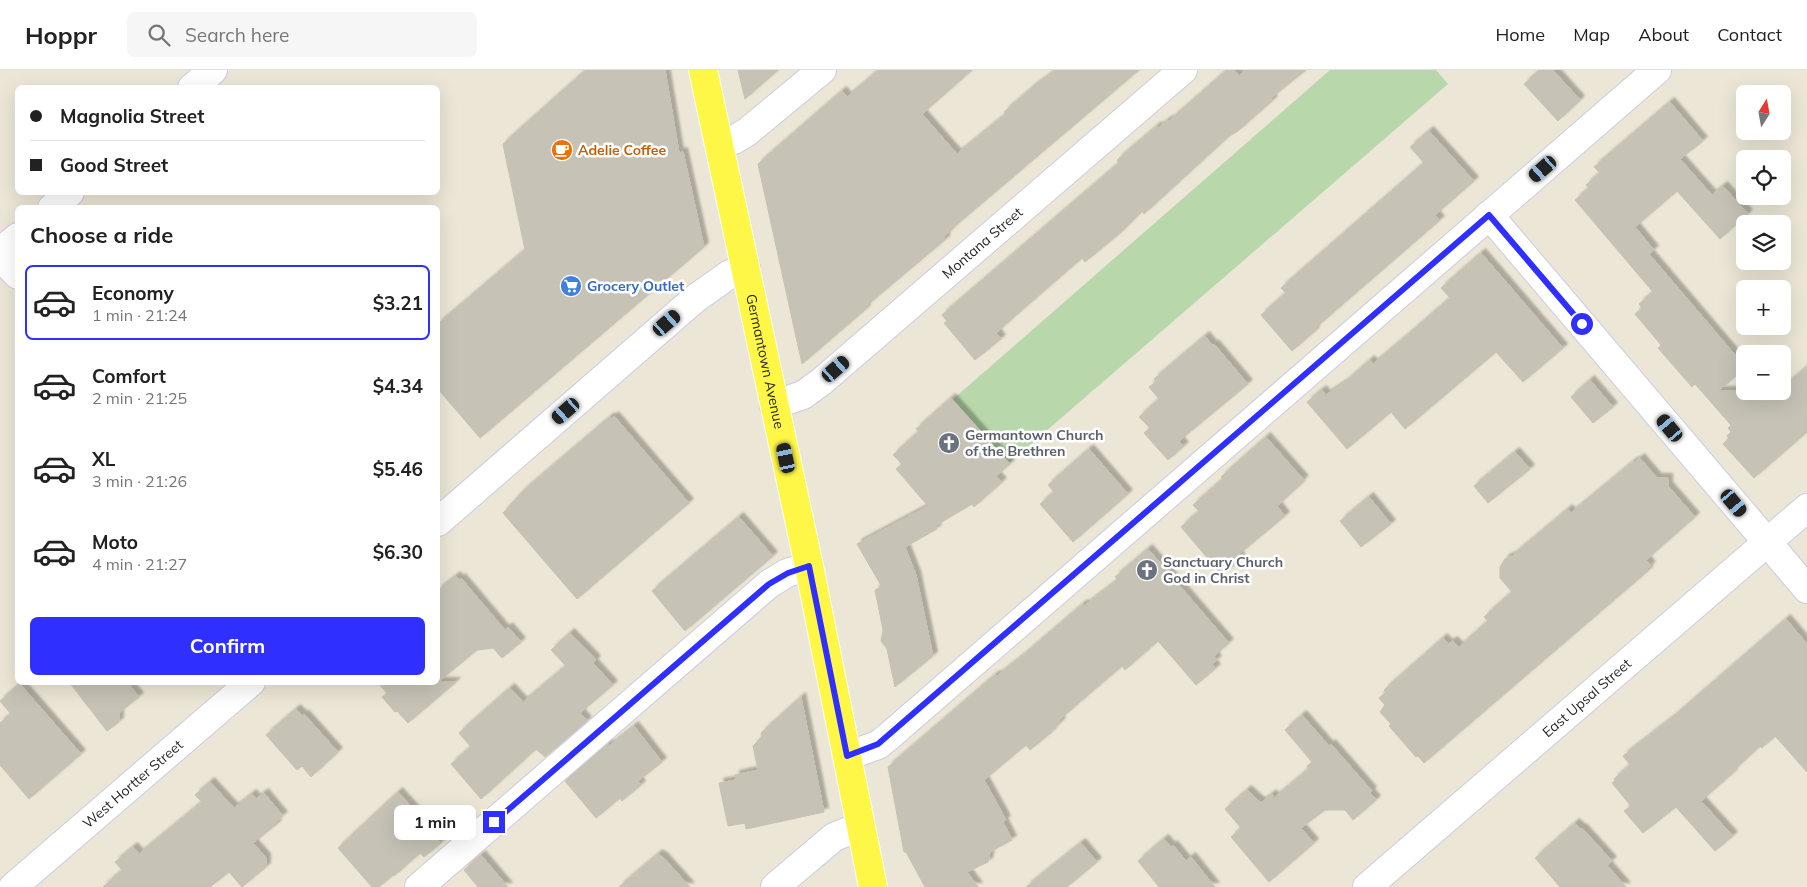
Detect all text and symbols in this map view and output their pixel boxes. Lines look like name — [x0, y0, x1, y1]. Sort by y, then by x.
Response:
search box — [127, 12, 477, 57]
text: Hoppr — [25, 20, 97, 50]
icon: search — [145, 21, 173, 49]
text: Search here — [185, 23, 289, 47]
text: Home — [1495, 23, 1545, 46]
text: Map — [1573, 23, 1610, 46]
text: About — [1638, 23, 1689, 46]
text: Contact — [1717, 23, 1782, 46]
north arrow — [1736, 85, 1791, 140]
map controls — [1736, 85, 1791, 400]
text: Magnolia Street — [60, 104, 204, 128]
cafe icon: Adelie Coffee — [550, 138, 574, 162]
place label: Adelie Coffee — [578, 141, 666, 159]
button: locate — [1736, 150, 1791, 205]
text: Good Street — [60, 153, 168, 177]
car — [1526, 153, 1559, 185]
street label: Montana Street — [938, 203, 1026, 283]
button: layers — [1736, 215, 1791, 270]
text: Choose a ride — [30, 221, 173, 249]
supermarket icon: Grocery Outlet — [559, 274, 583, 298]
place label: Grocery Outlet — [587, 277, 685, 295]
icon: car — [32, 280, 77, 325]
button: + — [1736, 280, 1791, 335]
text: Economy — [92, 281, 174, 305]
text: $3.21 — [373, 291, 423, 315]
street label: Germantown Avenue — [742, 292, 788, 431]
text: 1 min · 21:24 — [92, 305, 187, 325]
car — [650, 307, 683, 339]
route start — [1571, 313, 1593, 335]
button: − — [1736, 345, 1791, 400]
car — [819, 353, 852, 385]
icon: car — [32, 363, 77, 408]
text: Comfort — [92, 364, 166, 388]
text: $4.34 — [373, 374, 423, 398]
text: 2 min · 21:25 — [92, 388, 187, 408]
car — [549, 395, 582, 427]
car — [1654, 412, 1685, 444]
place label: Germantown Church of the Brethren — [965, 426, 1104, 460]
church icon: Germantown Church of the Brethren — [937, 431, 961, 455]
car — [775, 442, 796, 474]
icon: car — [32, 446, 77, 491]
text: XL — [92, 447, 115, 471]
text: $5.46 — [373, 457, 423, 481]
text: 3 min · 21:26 — [92, 471, 187, 491]
car — [1718, 487, 1749, 519]
icon: car — [32, 529, 77, 574]
text: Moto — [92, 530, 138, 554]
text: $6.30 — [373, 540, 423, 564]
place label: Sanctuary Church God in Christ — [1163, 553, 1283, 587]
text: 4 min · 21:27 — [92, 554, 187, 574]
church icon: Sanctuary Church God in Christ — [1135, 558, 1159, 582]
button: Confirm — [30, 617, 425, 675]
street label: East Upsal Street — [1539, 654, 1635, 741]
street label: West Hortter Street — [79, 736, 187, 832]
callout: 1 min — [394, 804, 476, 840]
route end — [483, 811, 505, 833]
text: 1 min — [414, 812, 456, 832]

